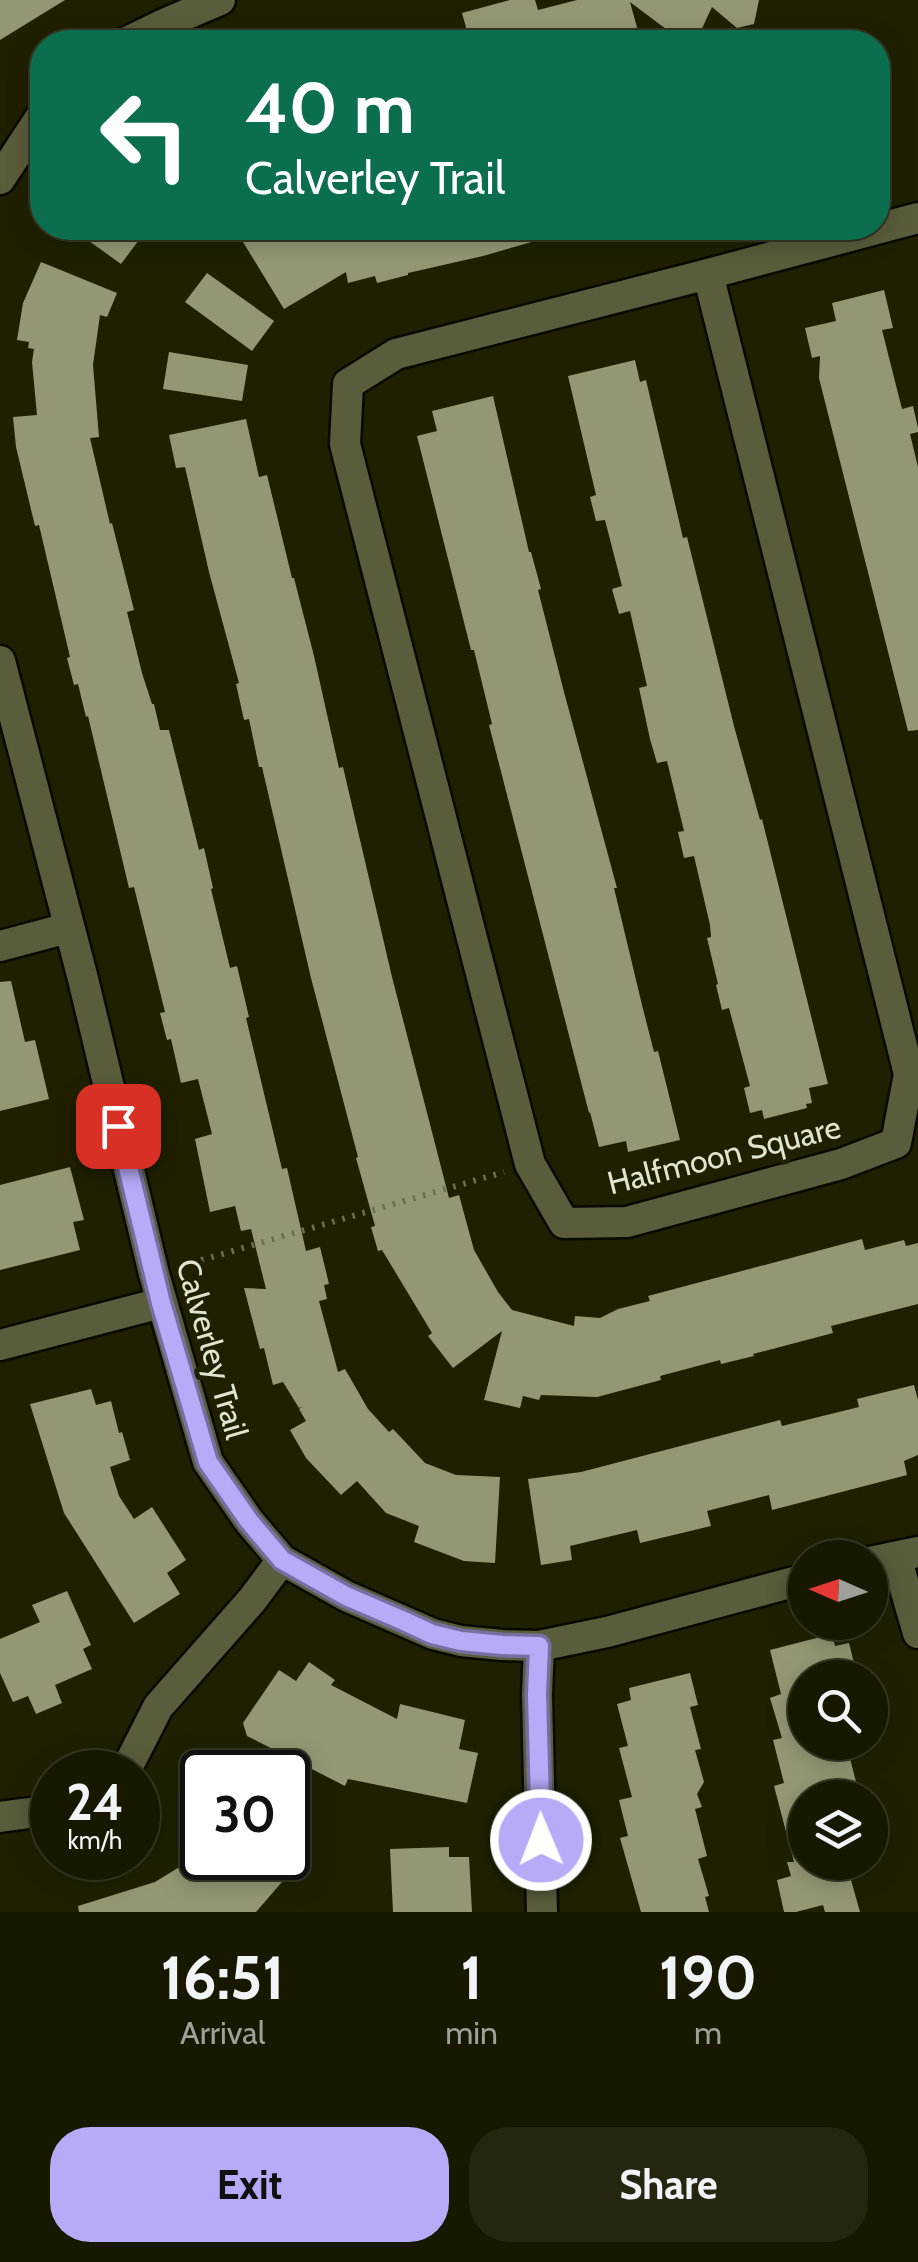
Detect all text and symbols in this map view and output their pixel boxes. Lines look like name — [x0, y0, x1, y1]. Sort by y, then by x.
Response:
text: 40 m — [245, 65, 414, 151]
icon: left — [80, 70, 210, 200]
text: Calverley Trail — [245, 151, 505, 205]
pin — [76, 1084, 161, 1169]
icon: arrive — [91, 1099, 146, 1154]
street label: Halfmoon Square — [603, 1107, 844, 1202]
street label: Calverley Trail — [168, 1254, 257, 1444]
north arrow — [788, 1540, 888, 1640]
map controls — [788, 1540, 888, 1880]
button: search — [788, 1660, 888, 1760]
speed limit sign: 30 — [180, 1750, 310, 1880]
text: 24 — [66, 1772, 124, 1833]
button: layers — [788, 1780, 888, 1880]
position arrow — [489, 1788, 593, 1892]
text: km/h — [68, 1825, 122, 1855]
text: 16:51 — [161, 1941, 284, 2014]
text: 1 — [461, 1941, 483, 2014]
text: 190 — [659, 1941, 757, 2014]
text: Arrival — [180, 2013, 265, 2052]
text: min — [445, 2013, 498, 2052]
text: m — [694, 2013, 722, 2052]
button: Exit — [50, 2127, 449, 2242]
button: Share — [469, 2127, 868, 2242]

